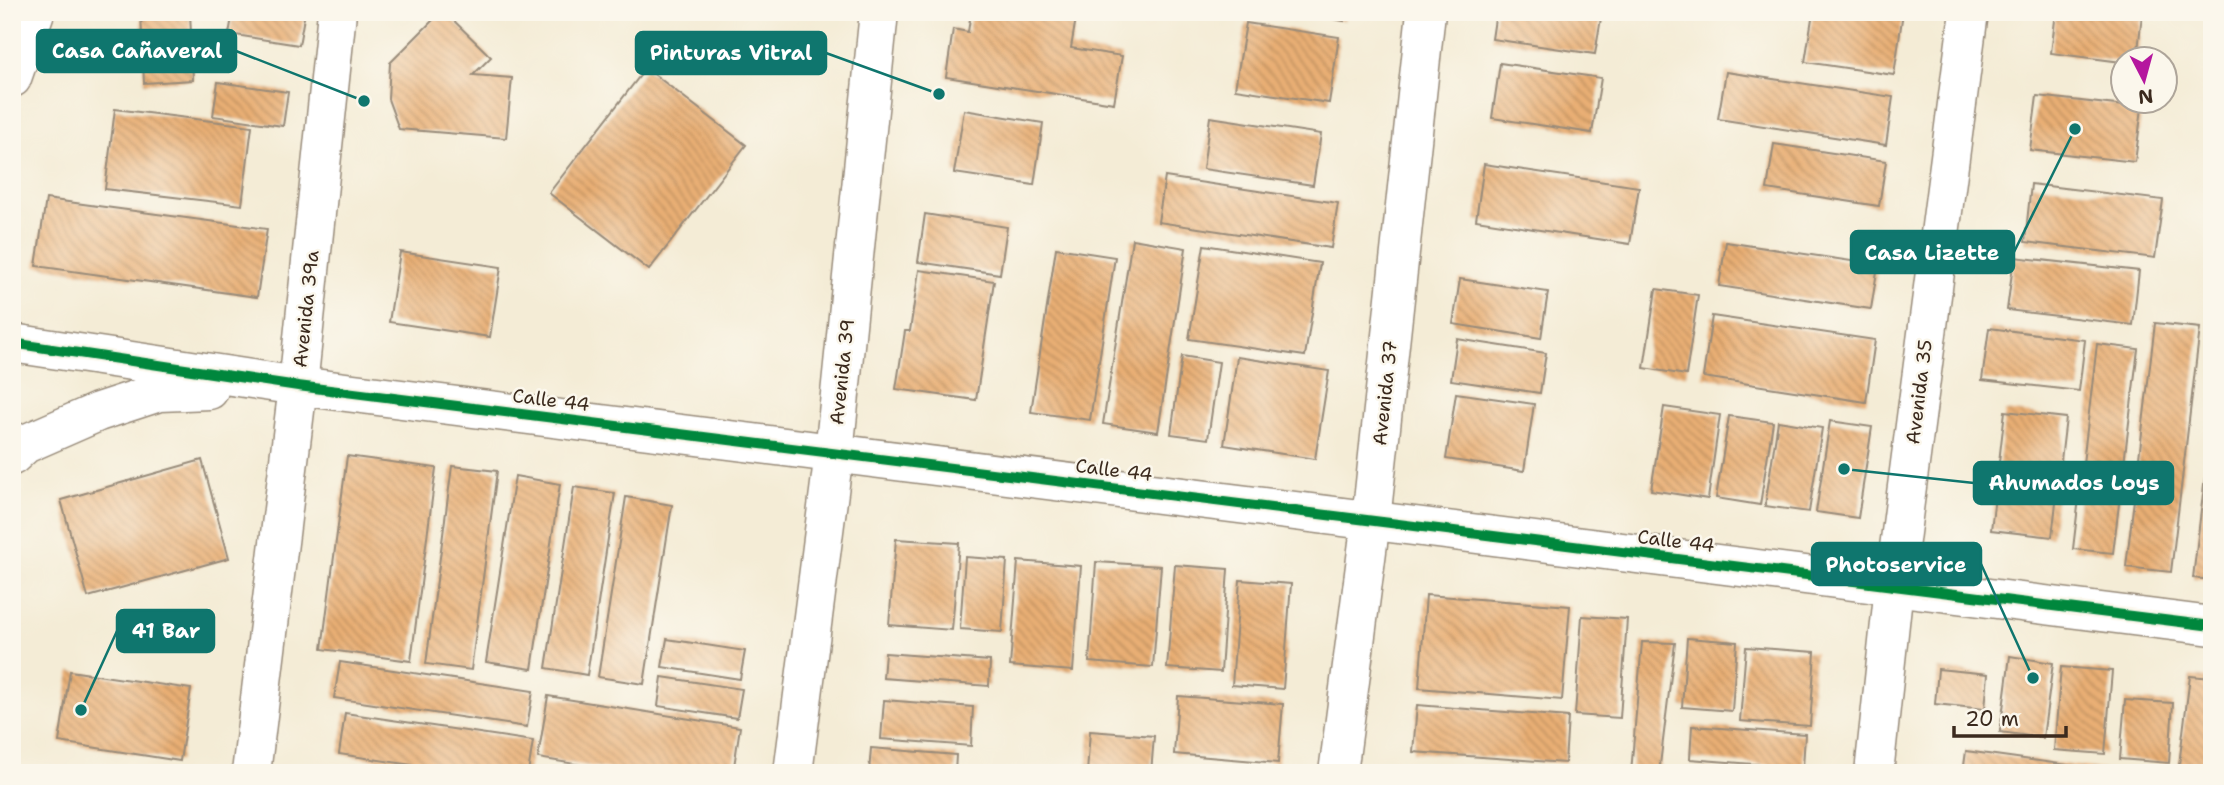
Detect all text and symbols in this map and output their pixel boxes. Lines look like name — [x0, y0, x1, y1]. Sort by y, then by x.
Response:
callout: Casa Cañaveral — [37, 30, 236, 72]
callout: Pinturas Vitral — [636, 32, 826, 74]
text: Casa Cañaveral — [52, 37, 222, 65]
text: Pinturas Vitral — [650, 39, 812, 67]
north arrow — [2108, 46, 2178, 116]
text: N — [2137, 83, 2155, 110]
callout: Casa Lizette — [1851, 231, 2014, 273]
text: Casa Lizette — [1865, 239, 1999, 267]
street label: Avenida 39a — [287, 249, 325, 369]
street label: Avenida 39 — [824, 318, 860, 426]
street label: Avenida 35 — [1900, 338, 1938, 446]
street label: Avenida 37 — [1367, 339, 1403, 447]
street label: Calle 44 — [511, 383, 591, 417]
street label: Calle 44 — [1074, 453, 1154, 487]
callout: Ahumados Loys — [1974, 462, 2173, 504]
text: Ahumados Loys — [1989, 469, 2159, 497]
street label: Calle 44 — [1636, 524, 1716, 558]
callout: Photoservice — [1812, 543, 1981, 585]
text: Photoservice — [1825, 551, 1967, 579]
callout: 41 Bar — [117, 610, 214, 652]
text: 41 Bar — [132, 617, 200, 645]
scale bar — [1954, 694, 2066, 738]
text: 20 m — [1965, 705, 2019, 733]

